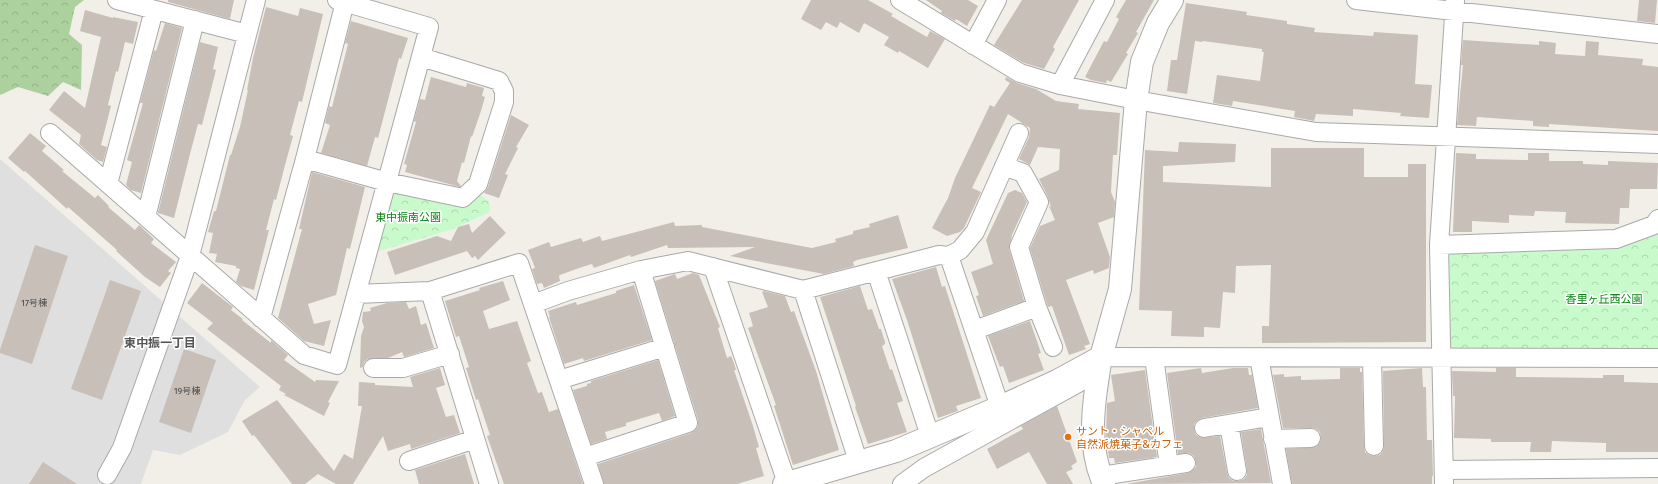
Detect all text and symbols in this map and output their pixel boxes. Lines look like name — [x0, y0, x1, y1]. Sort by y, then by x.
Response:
park label: 東中振南公園 — [375, 211, 441, 224]
park label: 香里ヶ丘西公園 — [1566, 293, 1643, 306]
house number: 17号棟 — [21, 297, 48, 308]
district label: 東中振一丁目 — [124, 336, 196, 350]
house number: 19号棟 — [174, 385, 201, 396]
place label: サント・シャペル 自然派焼菓子&カフェ — [1076, 425, 1183, 451]
marker: サント・シャペル 自然派焼菓子&カフェ — [1063, 432, 1073, 442]

